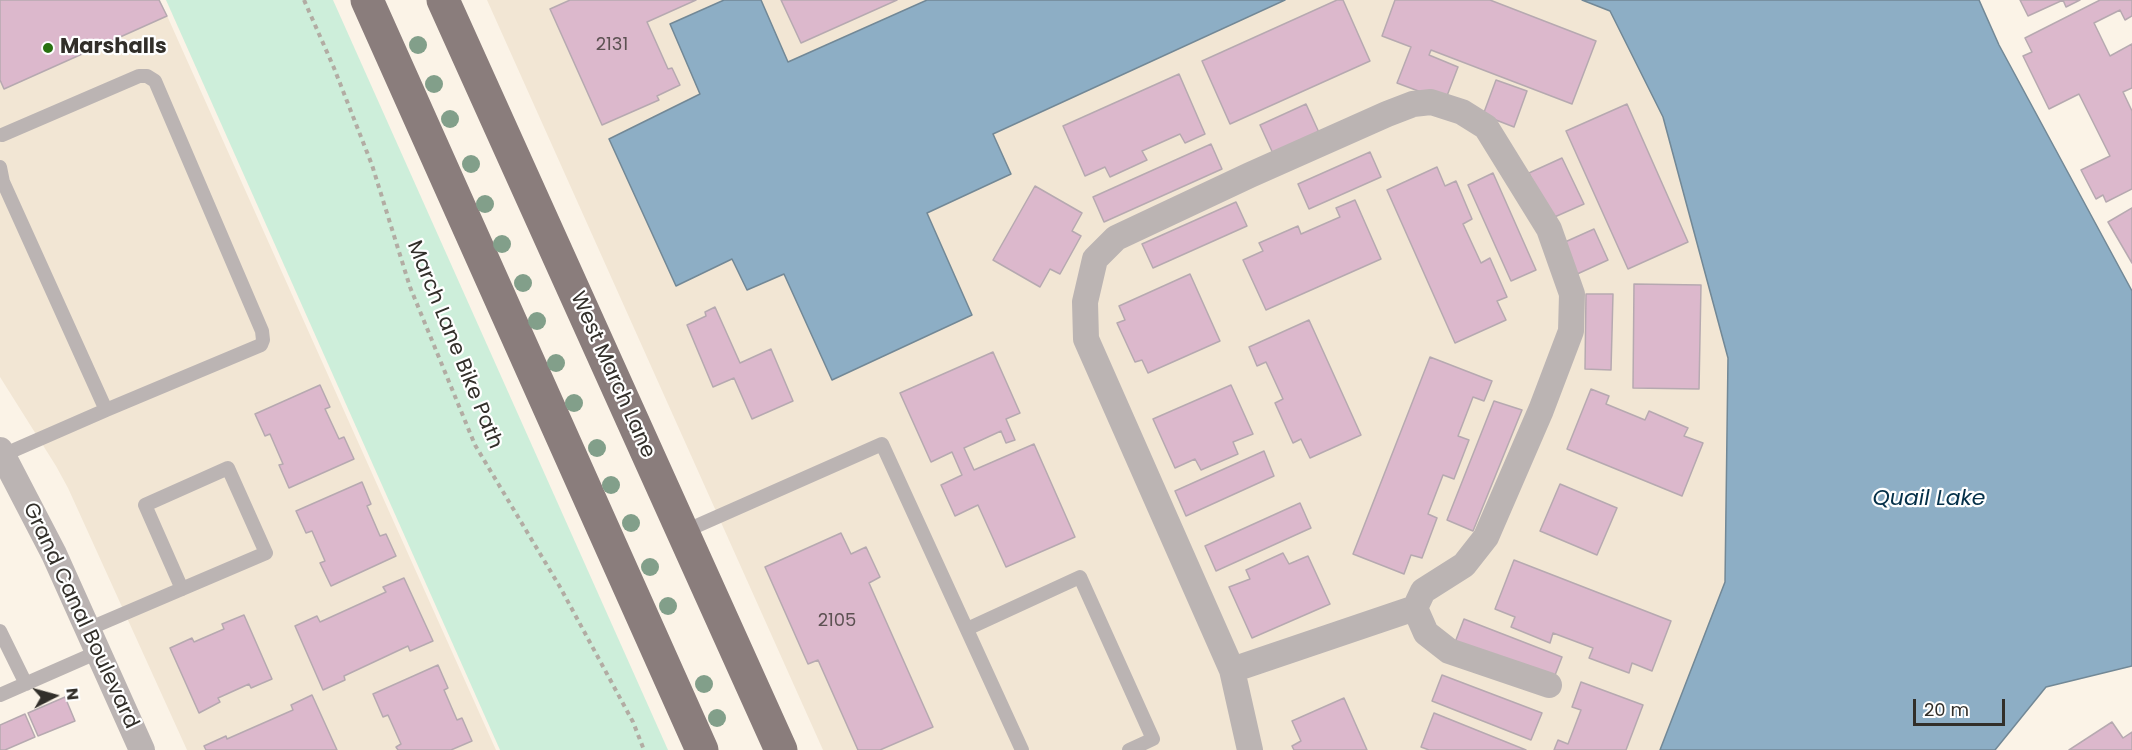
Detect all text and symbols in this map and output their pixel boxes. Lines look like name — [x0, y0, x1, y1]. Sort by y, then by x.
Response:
house number: 2131 — [596, 34, 628, 56]
place label: Marshalls — [60, 35, 167, 61]
marker: Marshalls — [41, 41, 55, 55]
street label: March Lane Bike Path — [401, 237, 507, 453]
street label: West March Lane — [564, 288, 660, 462]
water label: Quail Lake — [1872, 486, 1986, 512]
street label: Grand Canal Boulevard — [17, 499, 143, 733]
house number: 2105 — [818, 610, 856, 632]
north arrow — [24, 666, 84, 726]
text: N — [60, 687, 84, 701]
scale bar — [1916, 687, 2008, 725]
text: 20 m — [1924, 697, 1969, 722]

